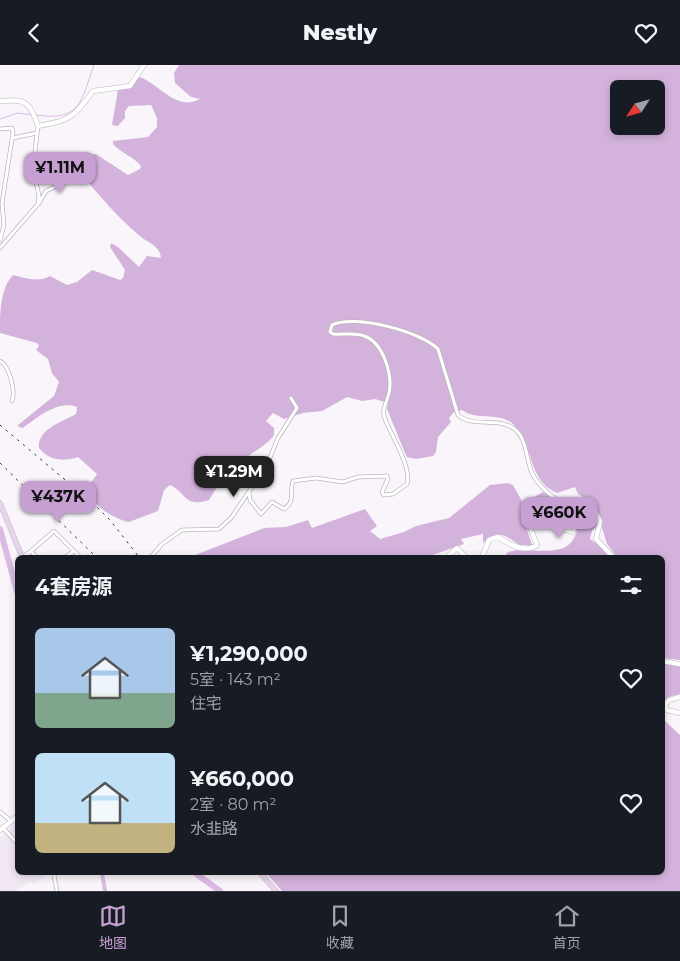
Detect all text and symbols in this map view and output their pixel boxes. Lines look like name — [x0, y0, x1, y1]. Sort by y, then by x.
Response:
icon: back — [20, 19, 48, 47]
text: Nestly — [303, 19, 377, 46]
icon: heart — [632, 19, 660, 47]
north arrow — [610, 80, 665, 135]
map controls — [610, 80, 665, 135]
pin: ¥1.11M — [19, 151, 101, 194]
text: ¥1.11M — [35, 158, 85, 177]
pin: ¥1.29M — [193, 455, 275, 498]
text: ¥1.29M — [205, 462, 263, 481]
pin: ¥437K — [23, 481, 93, 523]
text: ¥437K — [31, 487, 85, 506]
pin: ¥660K — [524, 497, 594, 539]
text: ¥660K — [532, 503, 586, 522]
icon: filters — [617, 571, 645, 599]
text: 4套房源 — [35, 574, 112, 599]
text: ¥1,290,000 — [190, 641, 308, 666]
icon: home — [75, 648, 135, 708]
icon: heart — [617, 664, 645, 692]
text: 5室 · 143 m² — [190, 670, 281, 689]
text: 住宅 — [190, 694, 222, 713]
text: ¥660,000 — [190, 766, 294, 791]
icon: home — [75, 773, 135, 833]
icon: heart — [617, 789, 645, 817]
text: 2室 · 80 m² — [190, 795, 276, 814]
text: 水韭路 — [190, 819, 238, 838]
tab: 地图 — [99, 902, 127, 952]
tab: 收藏 — [326, 902, 354, 952]
tab: 首页 — [553, 902, 581, 952]

